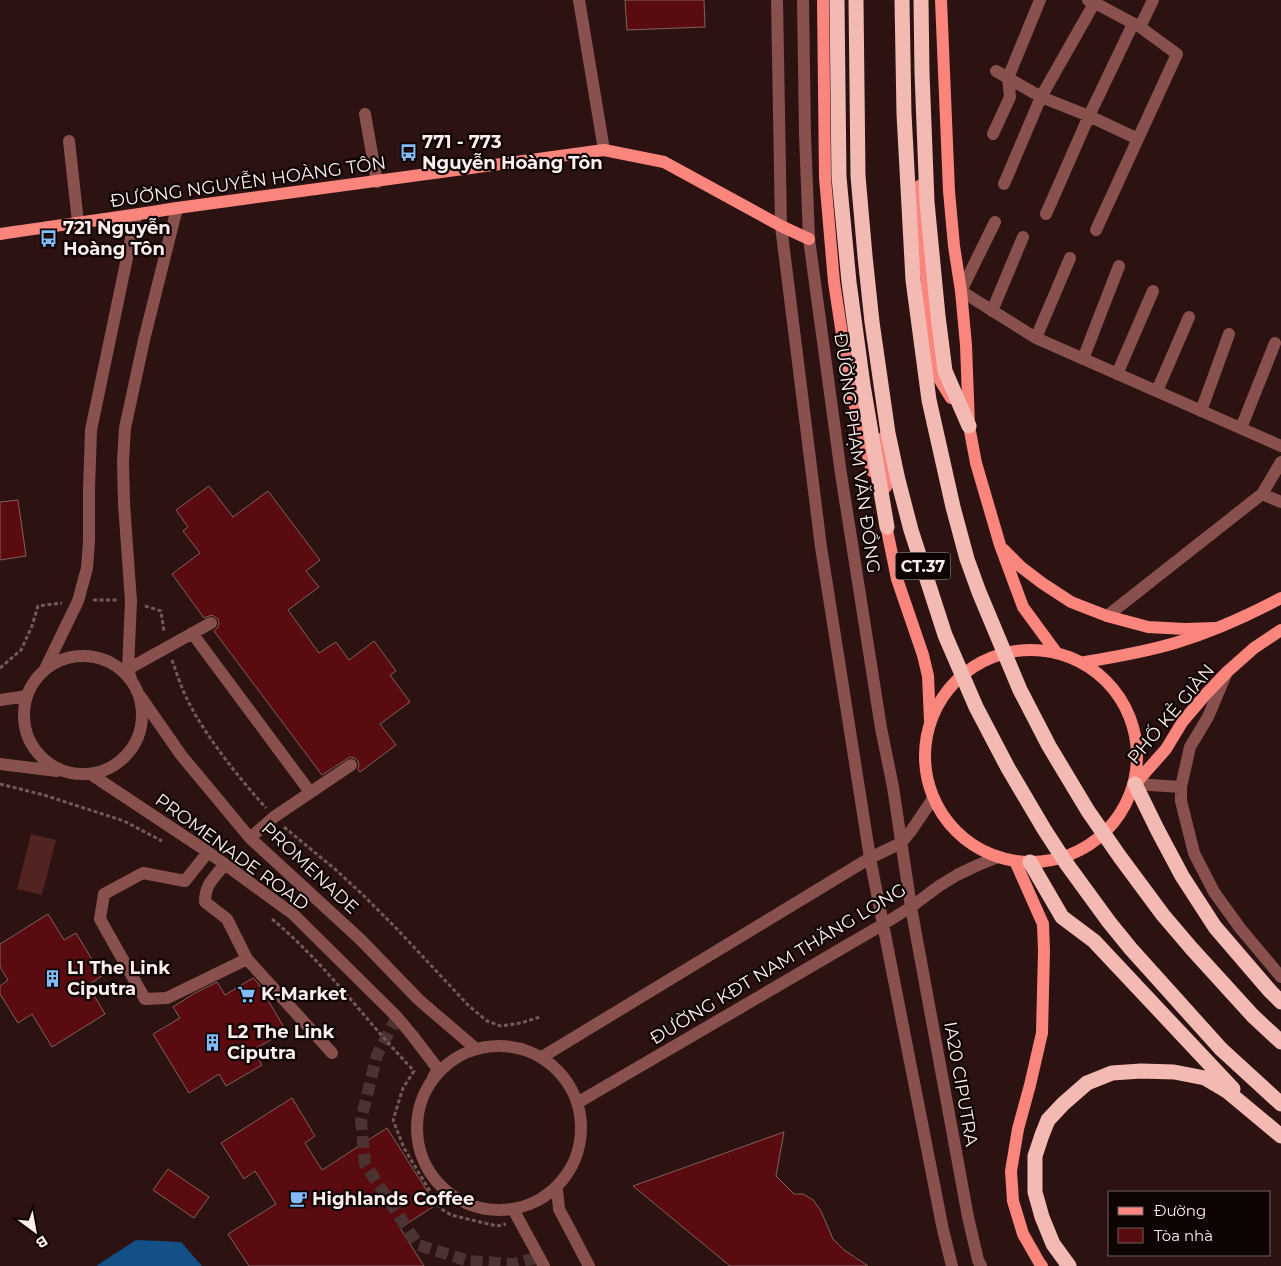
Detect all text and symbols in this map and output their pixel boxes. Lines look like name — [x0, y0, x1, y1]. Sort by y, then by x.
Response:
place label: 771 - 773 Nguyễn Hoàng Tôn — [422, 131, 603, 174]
bus stop icon: 771 - 773 Nguyễn Hoàng Tôn — [398, 142, 418, 162]
street label: ĐƯỜNG NGUYỄN HOÀNG TÔN — [108, 150, 387, 212]
place label: 721 Nguyễn Hoàng Tôn — [63, 217, 171, 260]
bus stop icon: 721 Nguyễn Hoàng Tôn — [39, 228, 59, 248]
street label: ĐƯỜNG PHẠM VĂN ĐỒNG — [829, 331, 886, 575]
road number: CT.37 — [896, 552, 950, 580]
street label: PHỐ KẺ GIÀN — [1122, 659, 1219, 768]
street label: PROMENADE ROAD — [151, 789, 313, 915]
street label: PROMENADE — [257, 818, 363, 918]
street label: ĐƯỜNG KĐT NAM THĂNG LONG — [646, 879, 910, 1049]
place label: L1 The Link Ciputra — [67, 957, 170, 1000]
building icon: L1 The Link Ciputra — [43, 968, 63, 988]
place label: K-Market — [261, 983, 347, 1005]
supermarket icon: K-Market — [237, 984, 257, 1004]
street label: IA20 CIPUTRA — [939, 1020, 983, 1148]
place label: L2 The Link Ciputra — [227, 1021, 334, 1064]
building icon: L2 The Link Ciputra — [203, 1032, 223, 1052]
place label: Highlands Coffee — [312, 1188, 474, 1210]
cafe icon: Highlands Coffee — [288, 1189, 308, 1209]
legend — [1108, 1191, 1271, 1256]
text: Đường — [1154, 1201, 1206, 1220]
north arrow — [10, 1206, 60, 1256]
text: Tòa nhà — [1154, 1226, 1213, 1245]
text: B — [32, 1232, 51, 1253]

